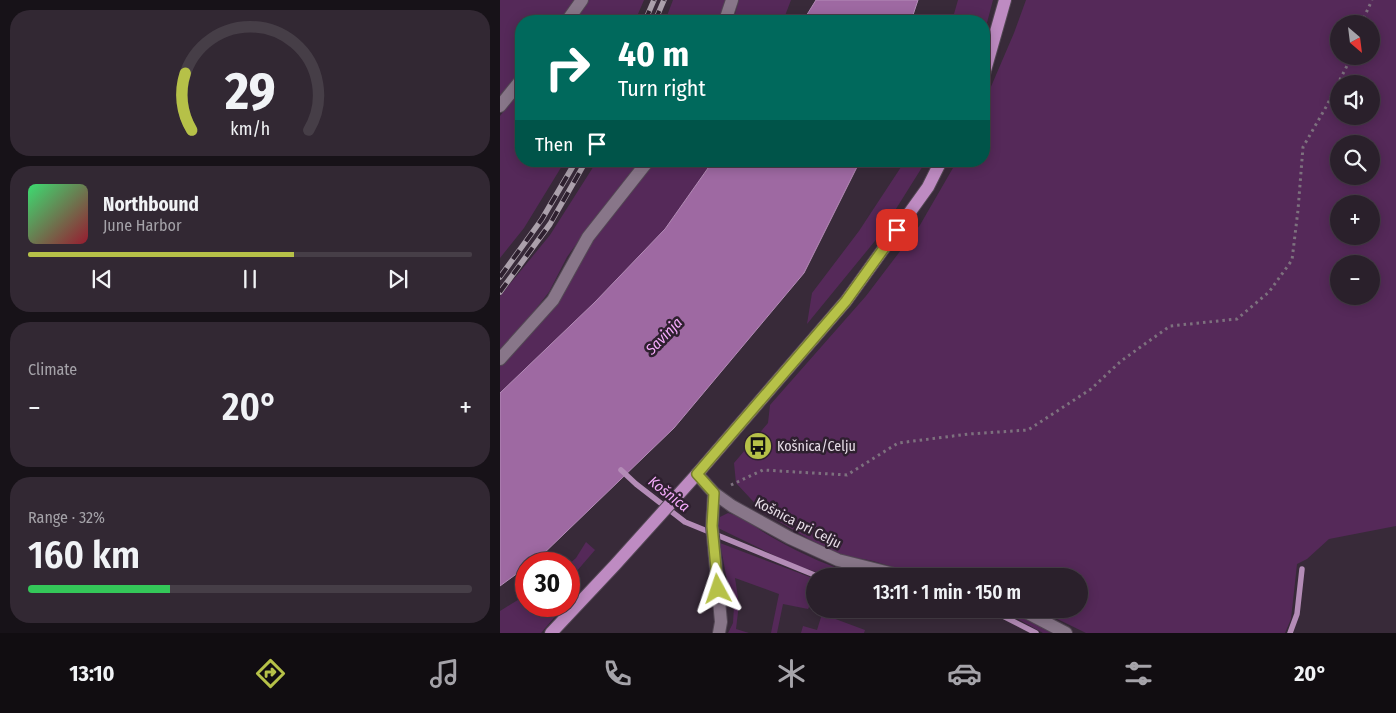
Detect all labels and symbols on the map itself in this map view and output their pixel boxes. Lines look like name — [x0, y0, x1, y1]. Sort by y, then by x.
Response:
north arrow — [1330, 15, 1380, 65]
pin — [876, 209, 918, 251]
water label: Savinja — [641, 313, 686, 359]
bus stop icon: Košnica/Celju — [743, 431, 773, 461]
place label: Košnica/Celju — [777, 438, 856, 455]
water label: Košnica — [645, 472, 693, 516]
street label: Košnica pri Celju — [752, 494, 844, 552]
speed limit sign: 30 — [515, 552, 580, 617]
position arrow — [691, 562, 743, 614]

